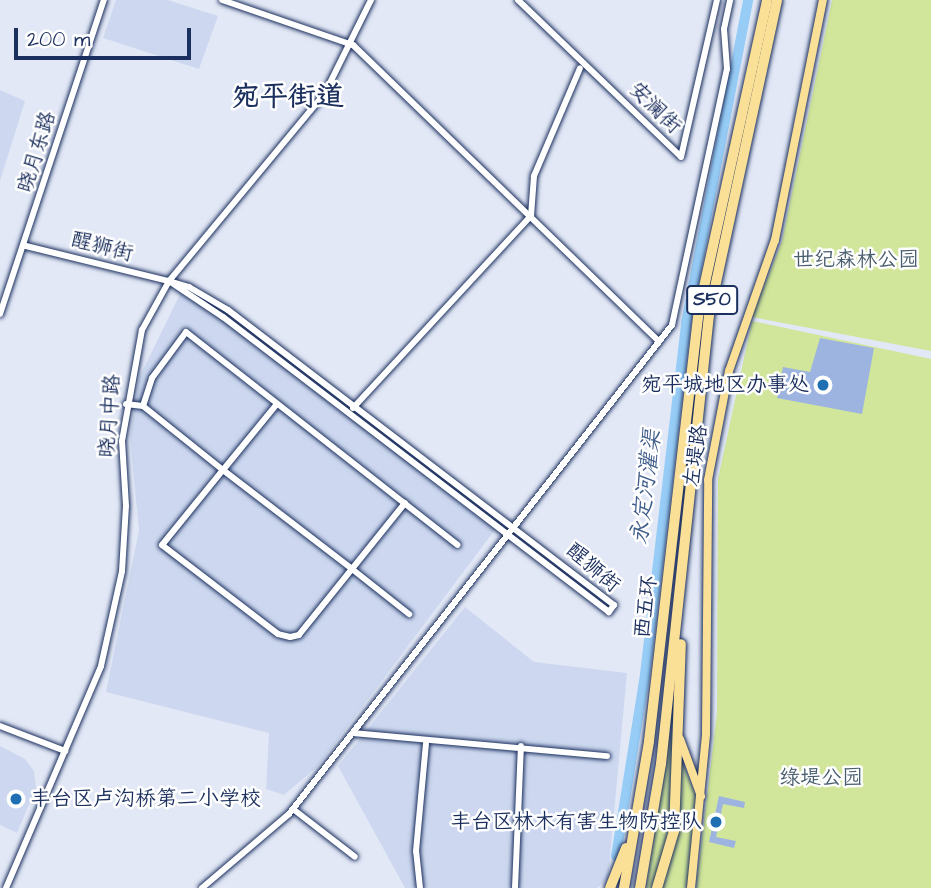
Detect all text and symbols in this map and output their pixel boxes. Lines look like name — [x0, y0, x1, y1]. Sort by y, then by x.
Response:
scale bar — [18, 14, 194, 58]
text: 200 m — [27, 25, 90, 54]
street label: 安澜街 — [624, 77, 686, 139]
district label: 宛平街道 — [232, 80, 344, 114]
street label: 晓月东路 — [13, 108, 61, 196]
street label: 醒狮街 — [68, 227, 136, 267]
park label: 世纪森林公园 — [793, 247, 919, 273]
road number: S50 — [686, 284, 738, 316]
place label: 宛平城地区办事处 — [641, 372, 809, 398]
street label: 晓月中路 — [95, 373, 125, 459]
marker: 宛平城地区办事处 — [815, 377, 831, 393]
street label: 左堤路 — [679, 423, 713, 489]
water label: 永定河灌渠 — [625, 428, 667, 546]
street label: 醒狮街 — [561, 538, 625, 598]
street label: 西五环 — [630, 574, 662, 640]
park label: 绿堤公园 — [779, 765, 863, 791]
place label: 丰台区卢沟桥第二小学校 — [30, 786, 261, 812]
marker: 丰台区卢沟桥第二小学校 — [8, 791, 24, 807]
place label: 丰台区林木有害生物防控队 — [450, 809, 702, 835]
marker: 丰台区林木有害生物防控队 — [708, 814, 724, 830]

